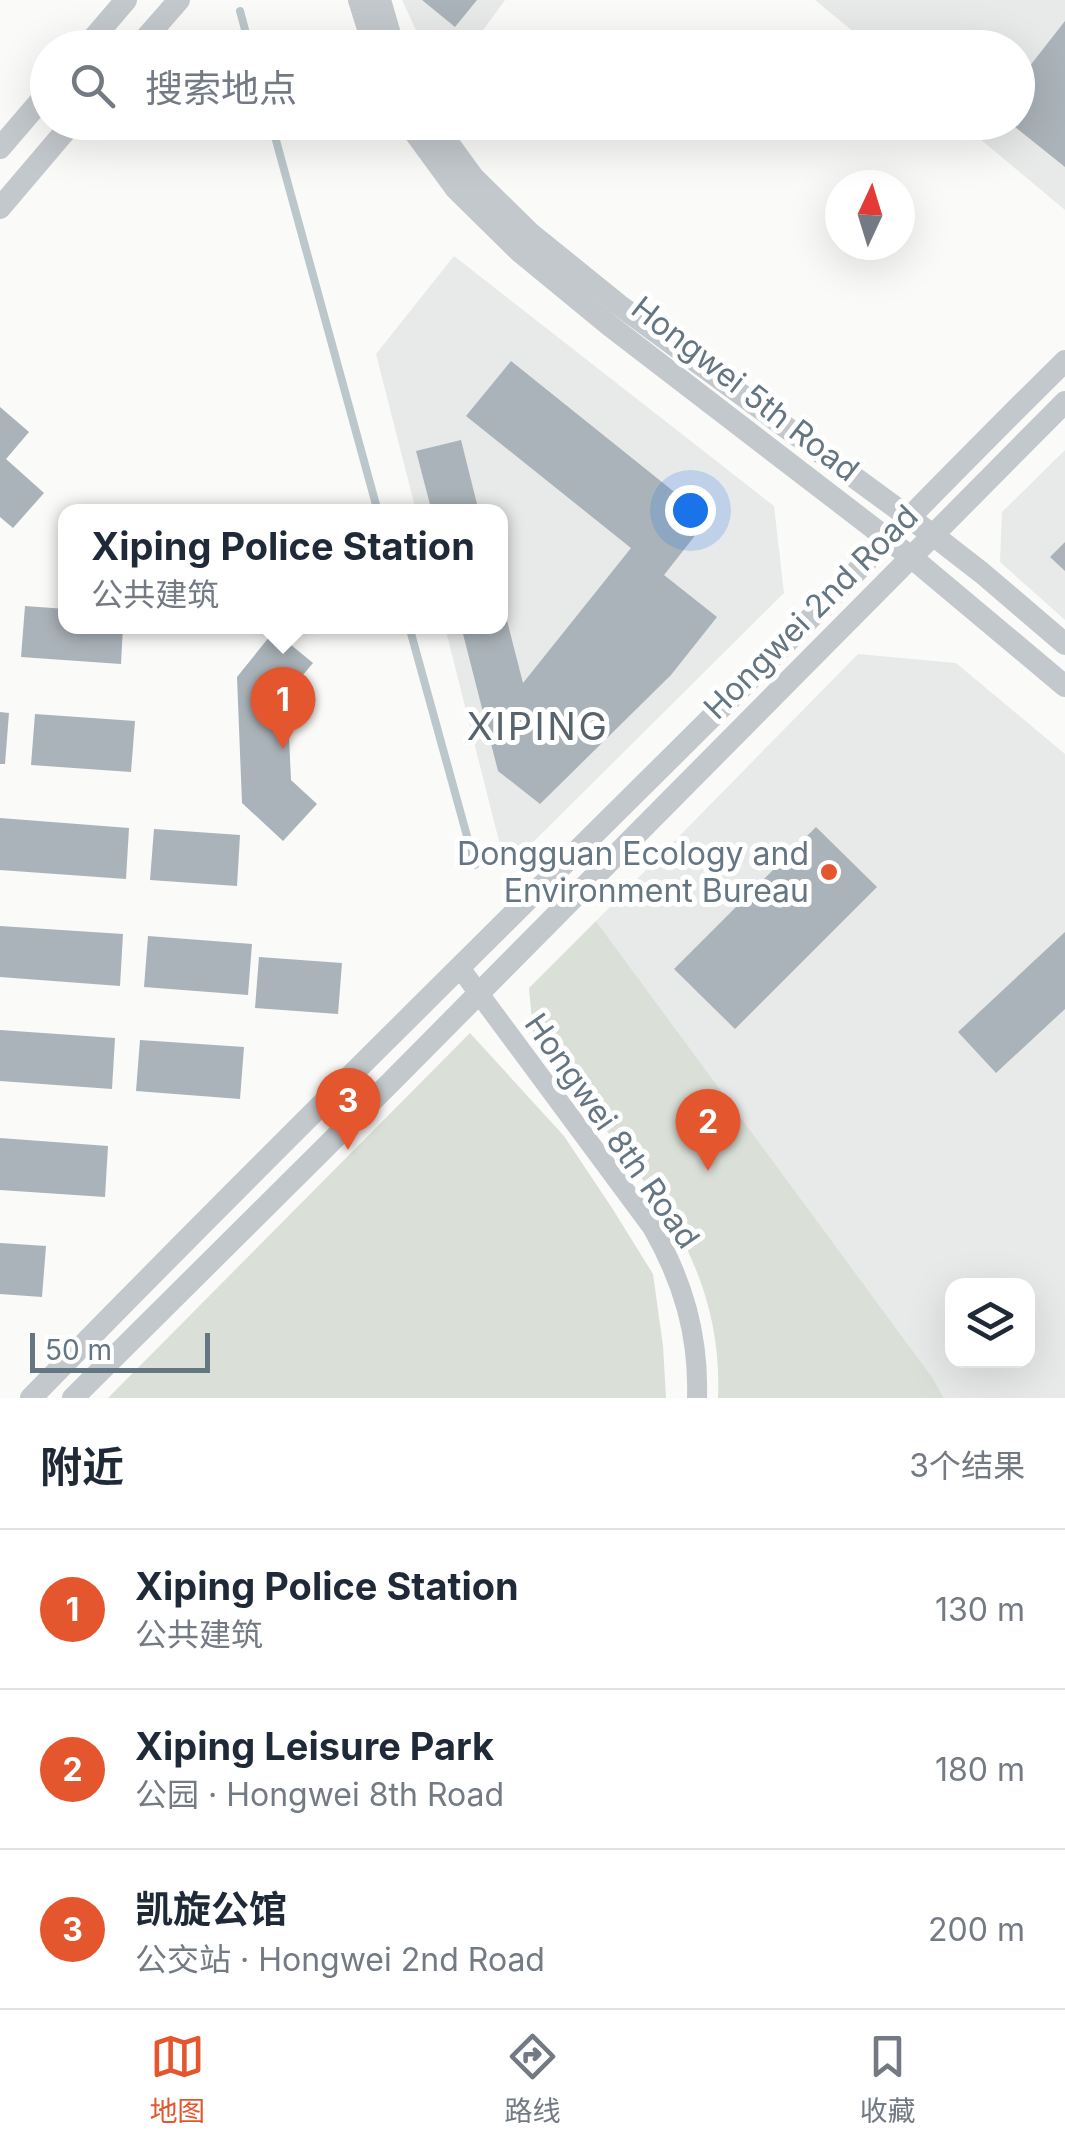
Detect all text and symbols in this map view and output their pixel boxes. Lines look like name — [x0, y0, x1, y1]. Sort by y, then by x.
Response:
search box — [30, 30, 1035, 140]
icon: search — [65, 58, 120, 113]
text: 搜索地点 — [145, 65, 297, 111]
north arrow — [825, 170, 915, 260]
street label: Hongwei 5th Road — [624, 288, 867, 489]
your location — [665, 485, 716, 536]
street label: Hongwei 2nd Road — [695, 496, 926, 727]
popup — [58, 504, 508, 634]
text: Xiping Police Station — [91, 523, 475, 569]
text: 公共建筑 — [91, 575, 219, 614]
pin: 1 — [250, 666, 316, 749]
district label: XIPING — [467, 703, 609, 749]
place label: Dongguan Ecology and Environment Bureau — [457, 834, 809, 910]
marker: Dongguan Ecology and Environment Bureau — [818, 861, 840, 883]
street label: Hongwei 8th Road — [517, 1006, 708, 1256]
pin: 3 — [316, 1068, 380, 1150]
pin: 2 — [676, 1088, 740, 1171]
map controls — [945, 1278, 1035, 1368]
button: layers — [945, 1278, 1035, 1368]
scale bar — [30, 1328, 210, 1372]
text: 50 m — [45, 1333, 112, 1367]
text: 附近 — [40, 1441, 124, 1492]
text: 3个结果 — [909, 1446, 1025, 1485]
text: Xiping Police Station — [135, 1563, 519, 1609]
text: 1 — [66, 1590, 79, 1629]
text: 130 m — [935, 1590, 1025, 1629]
text: 公共建筑 — [135, 1615, 263, 1654]
text: Xiping Leisure Park — [135, 1723, 494, 1769]
text: 2 — [62, 1750, 83, 1789]
text: 180 m — [935, 1750, 1025, 1789]
text: 公园 · Hongwei 8th Road — [135, 1775, 504, 1814]
text: 凯旋公馆 — [135, 1886, 287, 1932]
text: 3 — [62, 1910, 83, 1949]
text: 200 m — [928, 1910, 1025, 1949]
text: 公交站 · Hongwei 2nd Road — [135, 1940, 545, 1979]
tab: 地图 — [149, 2029, 206, 2129]
tab: 路线 — [504, 2029, 561, 2129]
tab: 收藏 — [859, 2029, 916, 2129]

